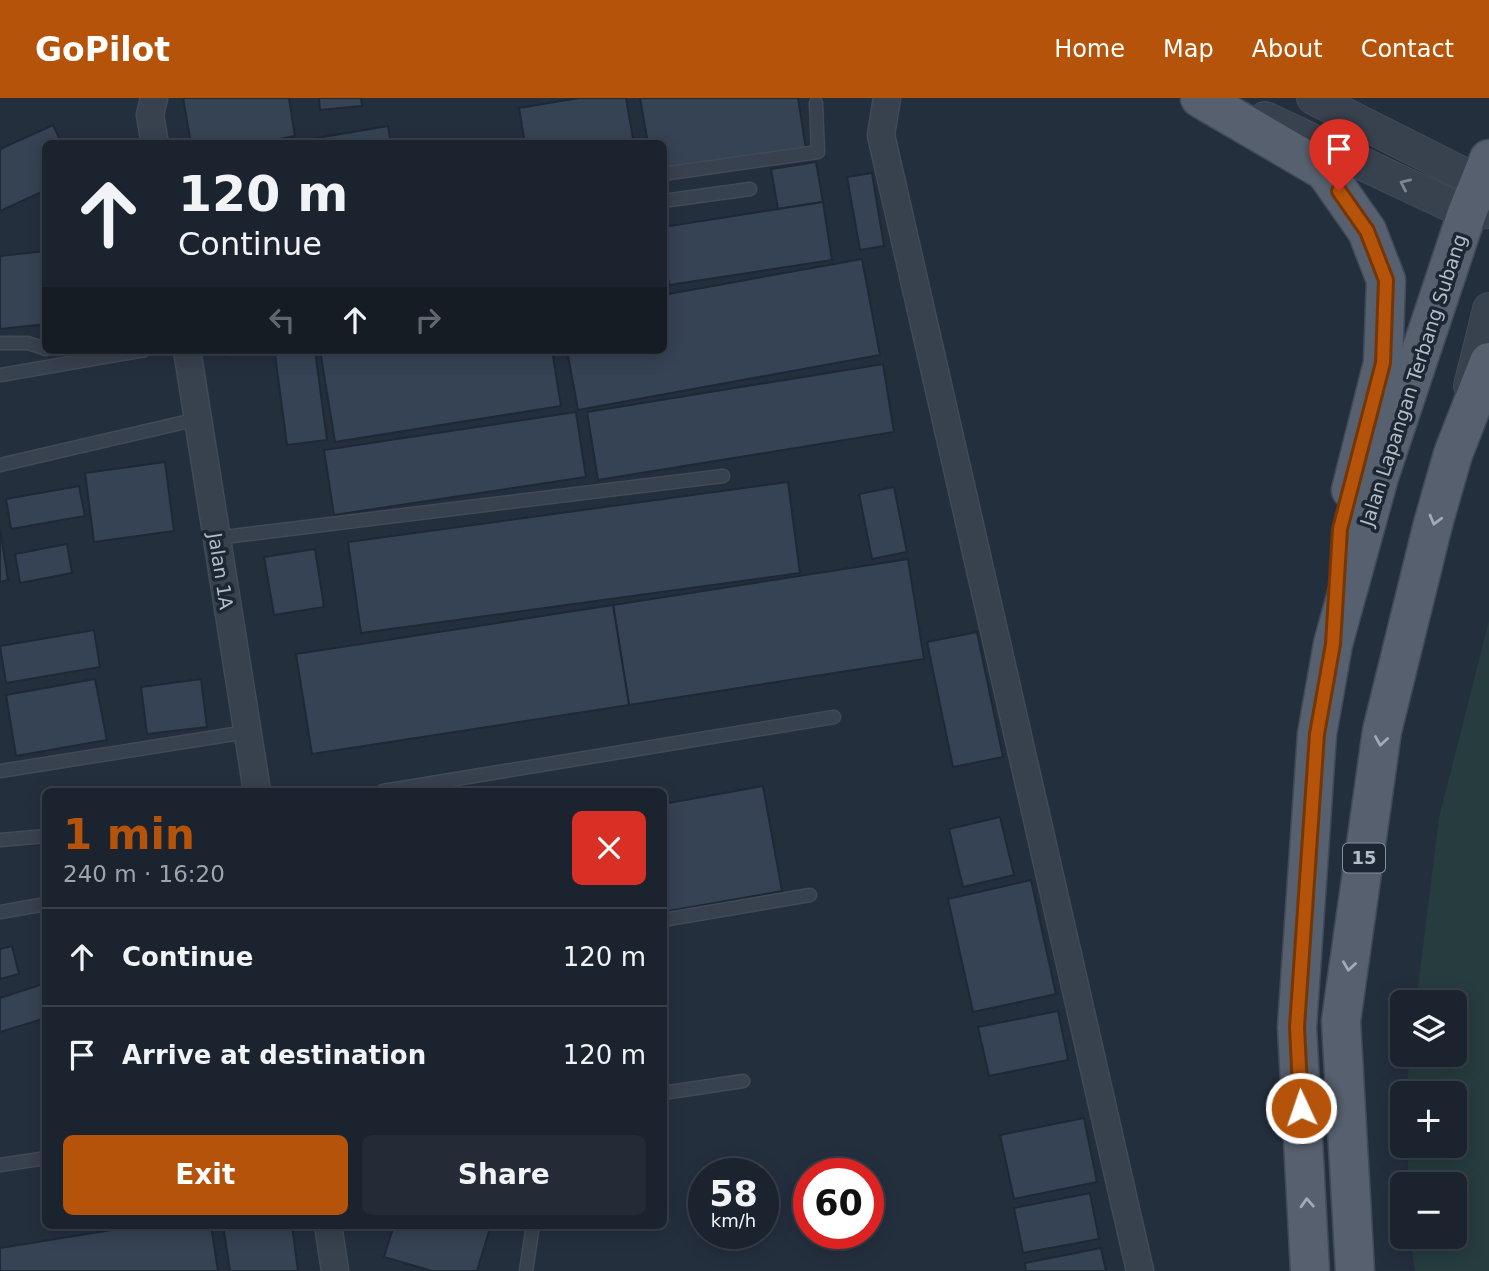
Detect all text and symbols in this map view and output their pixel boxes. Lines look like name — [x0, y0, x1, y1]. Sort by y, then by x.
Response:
text: GoPilot — [35, 30, 170, 69]
text: Home — [1054, 35, 1125, 63]
text: Map — [1163, 35, 1214, 63]
text: About — [1252, 35, 1323, 63]
text: Contact — [1361, 35, 1454, 63]
pin — [1309, 119, 1369, 191]
icon: arrive — [1320, 130, 1358, 168]
text: 120 m — [178, 166, 348, 223]
icon: ahead — [63, 168, 154, 259]
one-way arrow — [1400, 178, 1413, 192]
text: Continue — [178, 225, 322, 263]
street label: Jalan Lapangan Terbang Subang — [1355, 231, 1471, 530]
icon: left — [263, 301, 301, 339]
icon: ahead — [336, 301, 374, 339]
icon: right — [409, 301, 447, 339]
one-way arrow — [1428, 513, 1443, 525]
street label: Jalan 1A — [204, 530, 238, 611]
one-way arrow — [1373, 735, 1388, 746]
text: 1 min — [63, 810, 195, 859]
button: close — [572, 811, 646, 885]
road number: 15 — [1343, 844, 1385, 872]
text: 240 m · 16:20 — [63, 861, 225, 887]
icon: ahead — [63, 938, 101, 976]
text: Continue — [122, 942, 253, 972]
text: 120 m — [563, 942, 646, 972]
one-way arrow — [1342, 960, 1357, 972]
map controls — [1390, 990, 1467, 1249]
button: layers — [1390, 990, 1467, 1067]
icon: arrive — [63, 1036, 101, 1074]
text: Arrive at destination — [122, 1040, 426, 1070]
text: 120 m — [563, 1040, 646, 1070]
position arrow — [1264, 1071, 1338, 1145]
button: + — [1390, 1081, 1467, 1158]
button: Exit — [63, 1135, 348, 1215]
button: Share — [362, 1135, 646, 1215]
speed limit sign: 60 — [793, 1158, 884, 1249]
button: − — [1390, 1172, 1467, 1249]
text: 58 — [709, 1174, 758, 1214]
one-way arrow — [1299, 1197, 1314, 1208]
text: km/h — [711, 1210, 756, 1231]

